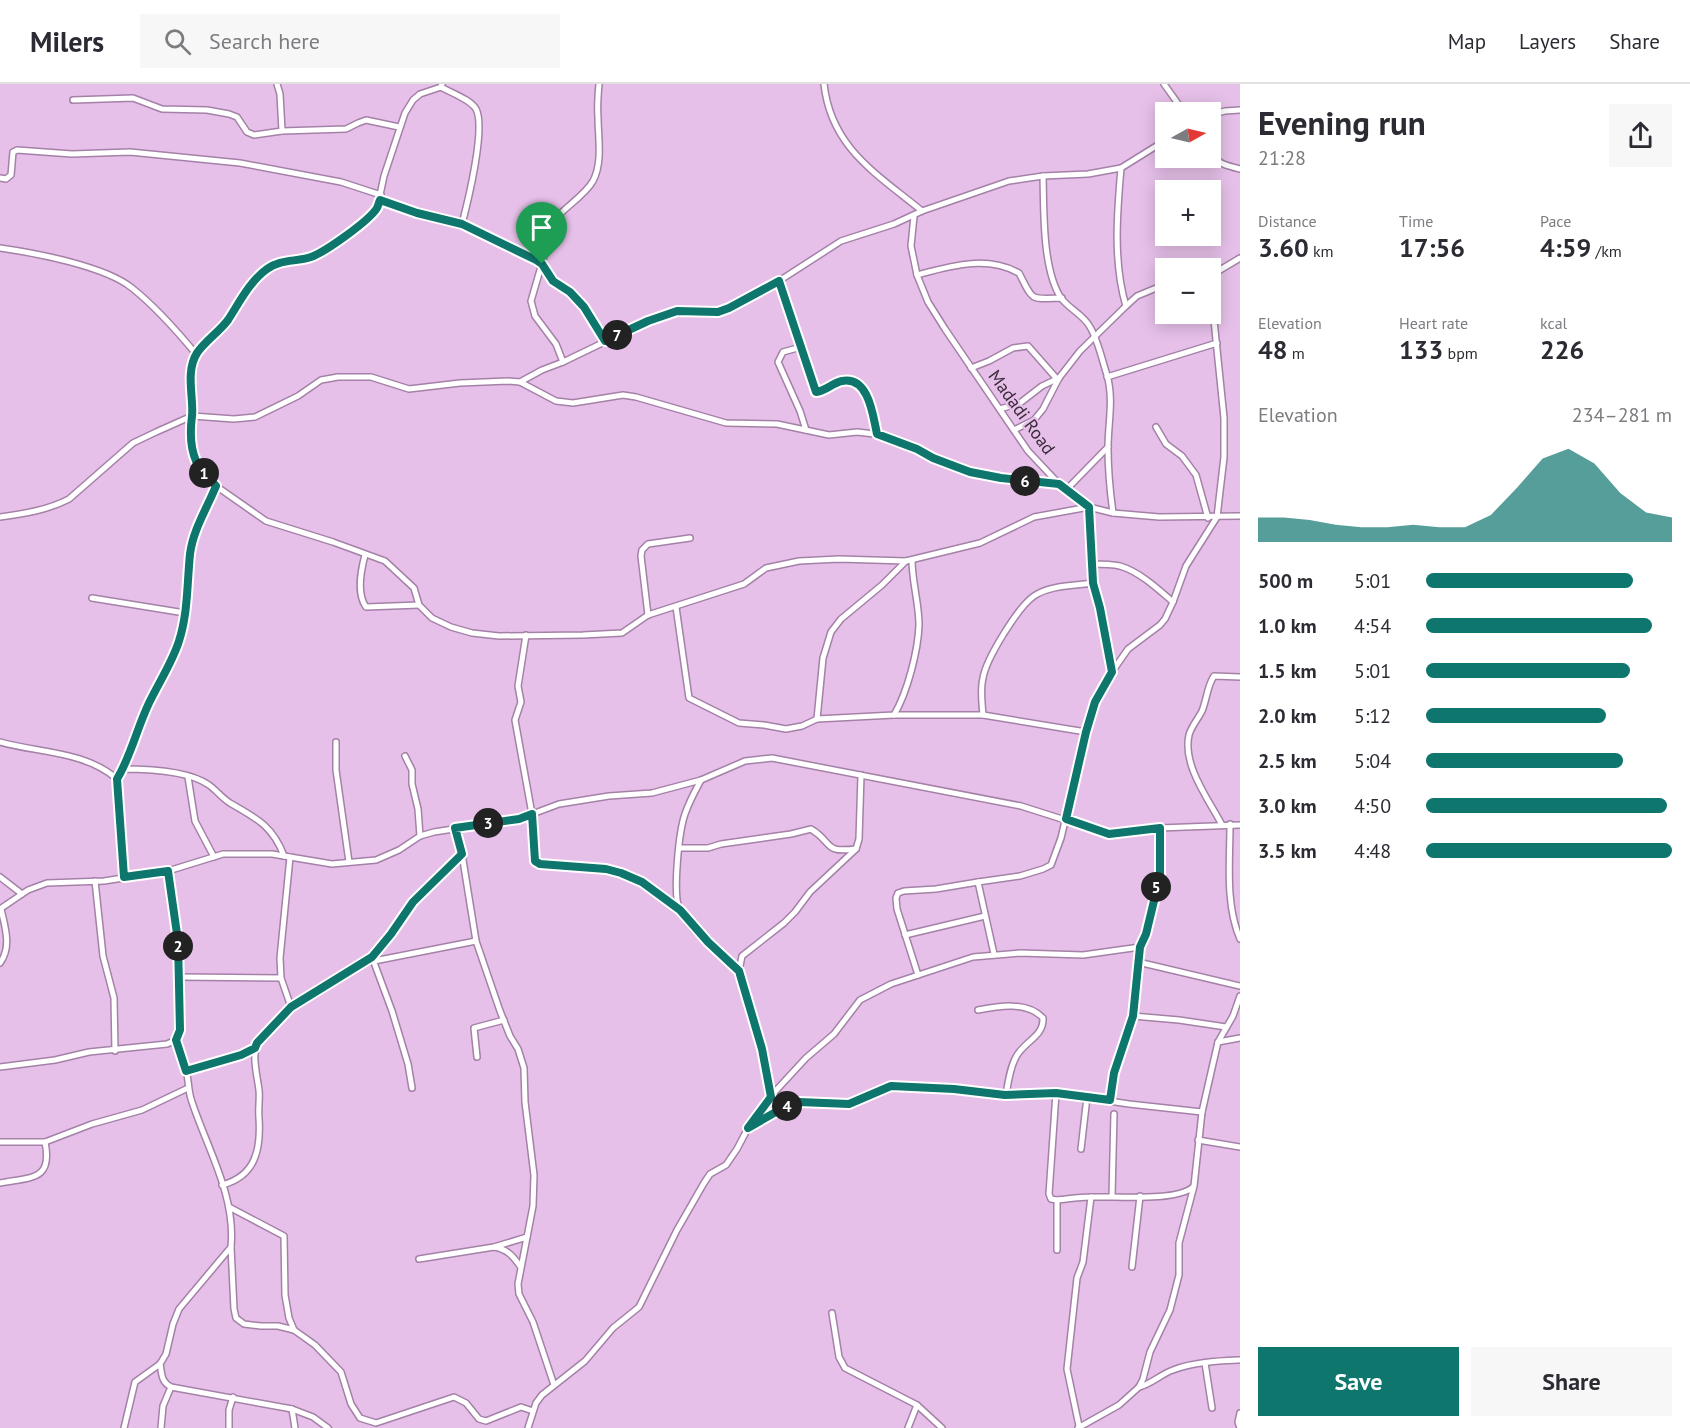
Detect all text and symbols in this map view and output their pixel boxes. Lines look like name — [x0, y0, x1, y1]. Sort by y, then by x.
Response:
search box — [140, 14, 560, 68]
text: Milers — [30, 23, 104, 60]
icon: search — [161, 25, 194, 58]
text: Search here — [209, 27, 320, 55]
text: Map — [1448, 28, 1486, 55]
text: Layers — [1519, 28, 1576, 55]
text: Share — [1609, 28, 1660, 55]
text: Evening run — [1258, 101, 1426, 144]
north arrow — [1155, 102, 1221, 168]
map controls — [1155, 102, 1221, 324]
button: share — [1609, 104, 1672, 167]
text: 21:28 — [1258, 145, 1306, 171]
button: + — [1155, 180, 1221, 246]
pin — [516, 202, 567, 264]
icon: arrive — [525, 211, 558, 244]
text: Distance — [1258, 211, 1317, 231]
text: Time — [1399, 211, 1433, 231]
text: Pace — [1540, 211, 1571, 231]
text: 3.60 — [1258, 231, 1309, 264]
text: 17:56 — [1399, 231, 1465, 264]
text: 4:59 — [1540, 231, 1591, 264]
text: km — [1309, 241, 1334, 261]
text: /km — [1591, 241, 1622, 261]
button: − — [1155, 258, 1221, 324]
text: Elevation — [1258, 313, 1322, 333]
text: Heart rate — [1399, 313, 1468, 333]
text: kcal — [1540, 313, 1567, 333]
pin: 7 — [602, 320, 632, 350]
text: 7 — [612, 325, 622, 345]
text: 48 — [1258, 333, 1287, 366]
text: 133 — [1399, 333, 1443, 366]
text: 226 — [1540, 333, 1584, 366]
text: m — [1287, 343, 1305, 363]
text: bpm — [1443, 343, 1478, 363]
street label: Madadi Road — [984, 365, 1060, 459]
text: Elevation — [1258, 402, 1338, 428]
text: 234–281 m — [1572, 402, 1672, 428]
pin: 1 — [189, 458, 219, 488]
text: 1 — [199, 463, 209, 483]
pin: 6 — [1010, 466, 1040, 496]
text: 6 — [1020, 471, 1030, 491]
text: 500 m — [1258, 568, 1313, 594]
text: 5:01 — [1354, 568, 1391, 594]
text: 1.0 km — [1258, 613, 1317, 639]
text: 4:54 — [1354, 613, 1391, 639]
text: 1.5 km — [1258, 658, 1317, 684]
text: 5:01 — [1354, 658, 1391, 684]
text: 2.0 km — [1258, 703, 1317, 729]
text: 5:12 — [1354, 703, 1391, 729]
text: 2.5 km — [1258, 748, 1317, 774]
text: 5:04 — [1354, 748, 1391, 774]
text: 3.0 km — [1258, 793, 1317, 819]
text: 4:50 — [1354, 793, 1391, 819]
pin: 3 — [473, 808, 503, 838]
text: 3 — [483, 813, 493, 833]
text: 3.5 km — [1258, 838, 1317, 864]
text: 4:48 — [1354, 838, 1391, 864]
pin: 5 — [1141, 872, 1171, 902]
text: 5 — [1151, 877, 1161, 897]
pin: 2 — [163, 931, 193, 961]
text: 2 — [173, 936, 183, 956]
pin: 4 — [772, 1091, 802, 1121]
text: 4 — [782, 1096, 792, 1116]
button: Save — [1258, 1347, 1459, 1416]
button: Share — [1471, 1347, 1672, 1416]

